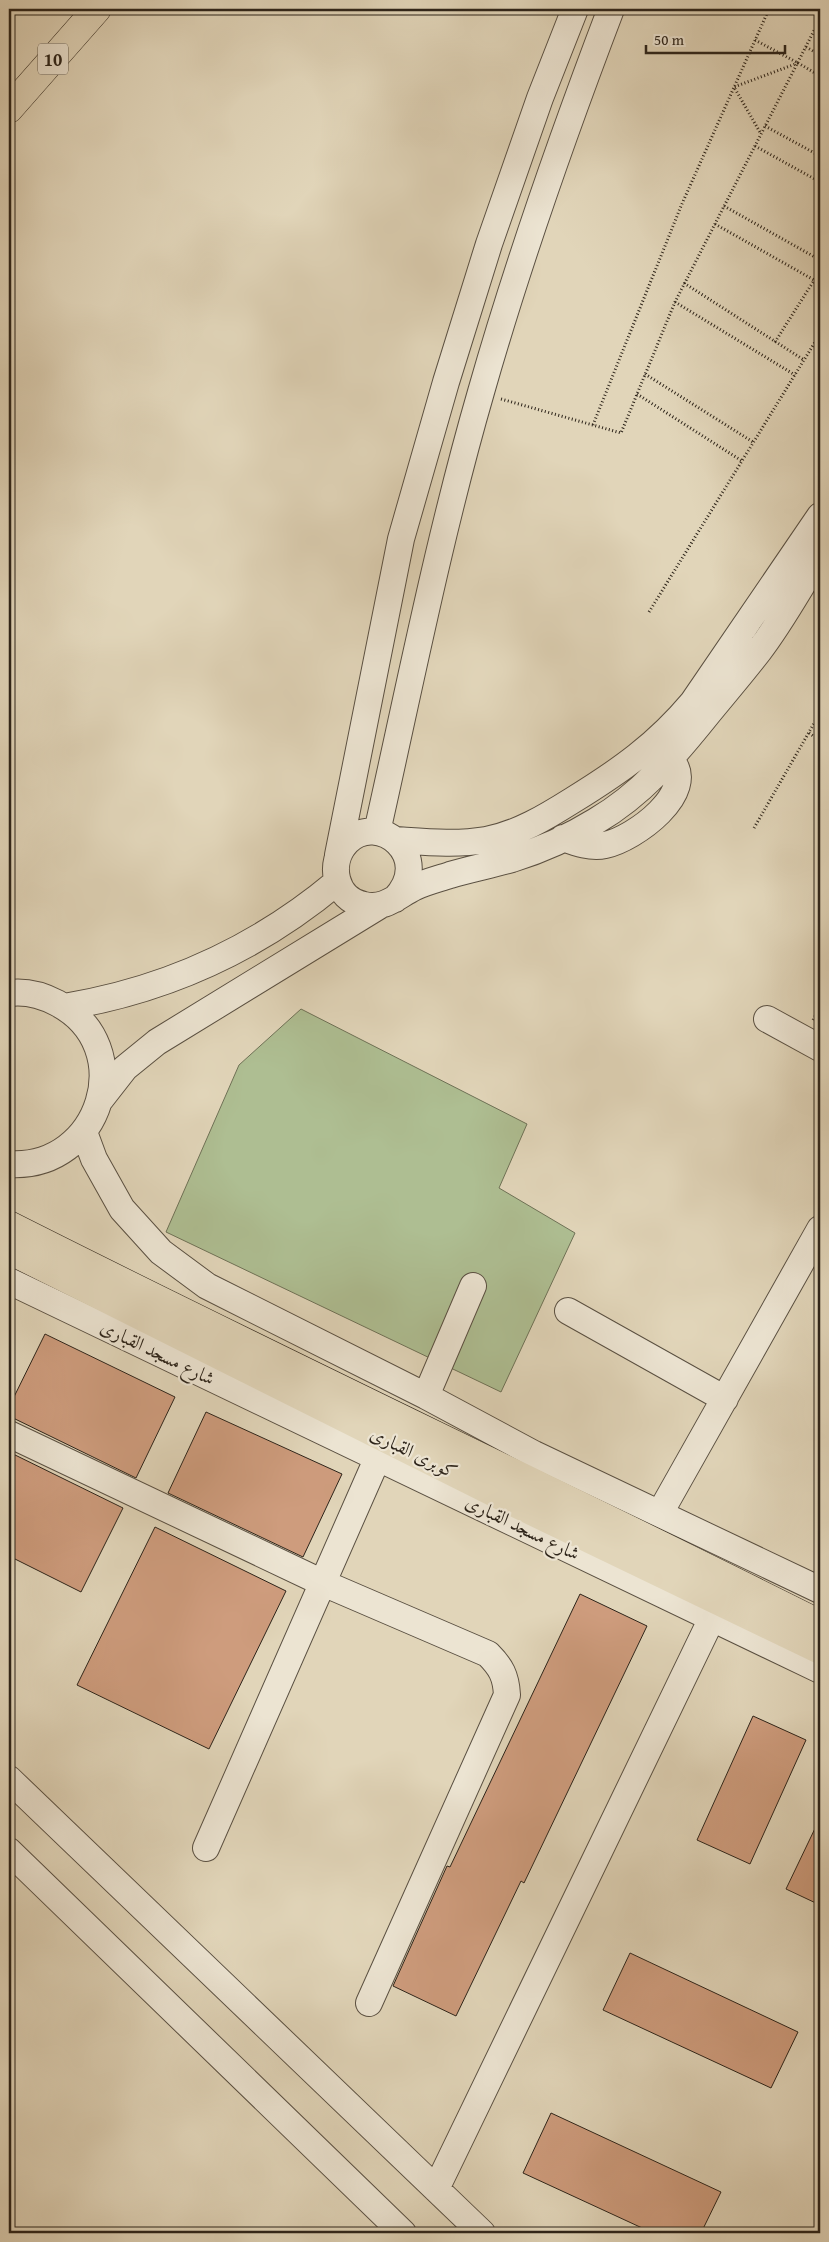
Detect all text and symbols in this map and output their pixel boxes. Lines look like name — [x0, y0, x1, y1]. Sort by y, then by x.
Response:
scale bar — [646, 22, 785, 54]
text: 50 m — [654, 29, 685, 50]
road number: 10 — [38, 44, 68, 74]
street label: شارع مسجد القبارى — [95, 1312, 220, 1394]
street label: كوبرى القبارى — [366, 1419, 462, 1485]
street label: شارع مسجد القبارى — [460, 1487, 585, 1569]

